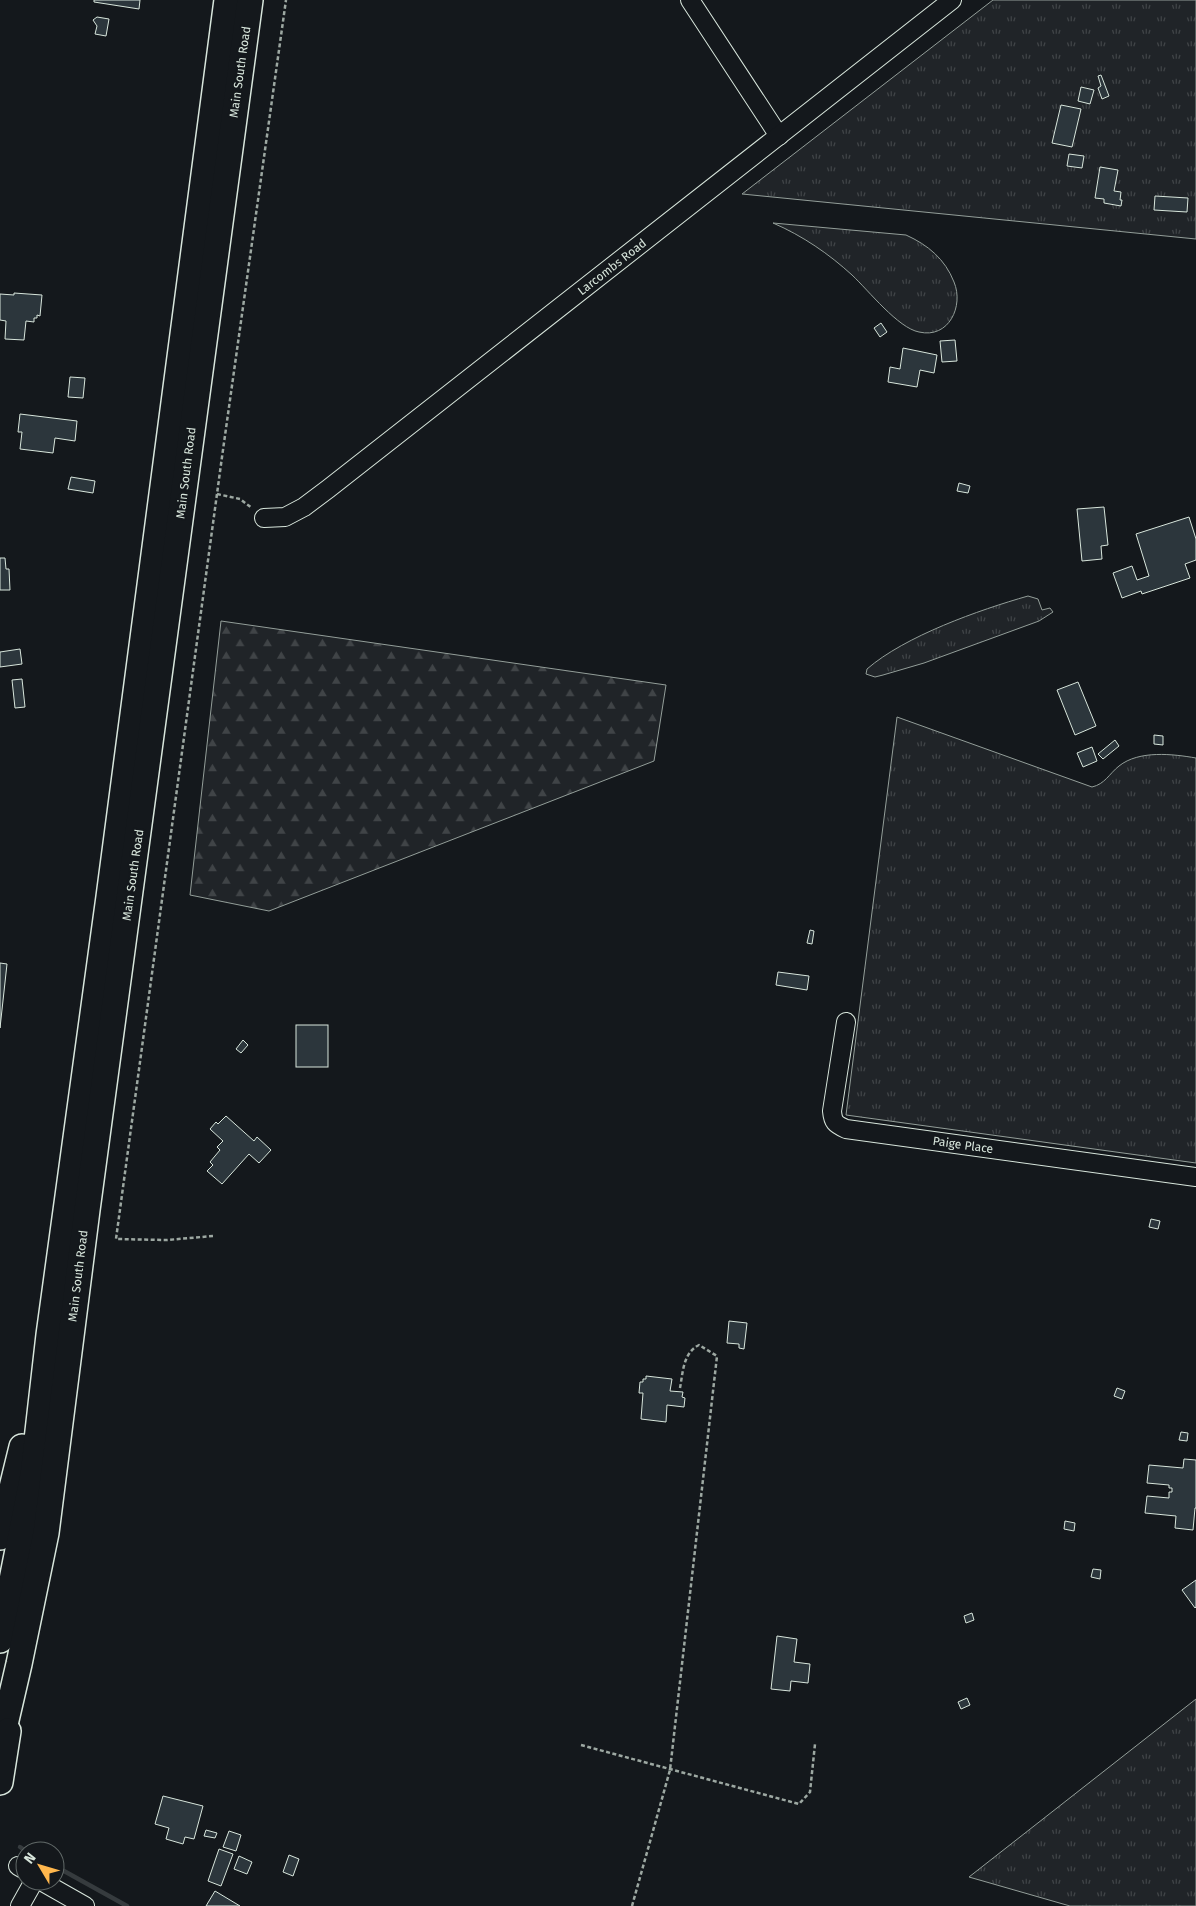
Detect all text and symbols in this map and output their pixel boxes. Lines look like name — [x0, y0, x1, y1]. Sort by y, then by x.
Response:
street label: Main South Road — [227, 25, 253, 119]
street label: Larcombs Road — [575, 236, 649, 298]
street label: Main South Road — [173, 426, 199, 520]
street label: Main South Road — [120, 828, 146, 922]
street label: Paige Place — [932, 1134, 994, 1156]
street label: Main South Road — [65, 1229, 91, 1323]
north arrow — [15, 1841, 65, 1891]
text: N — [21, 1849, 40, 1867]

